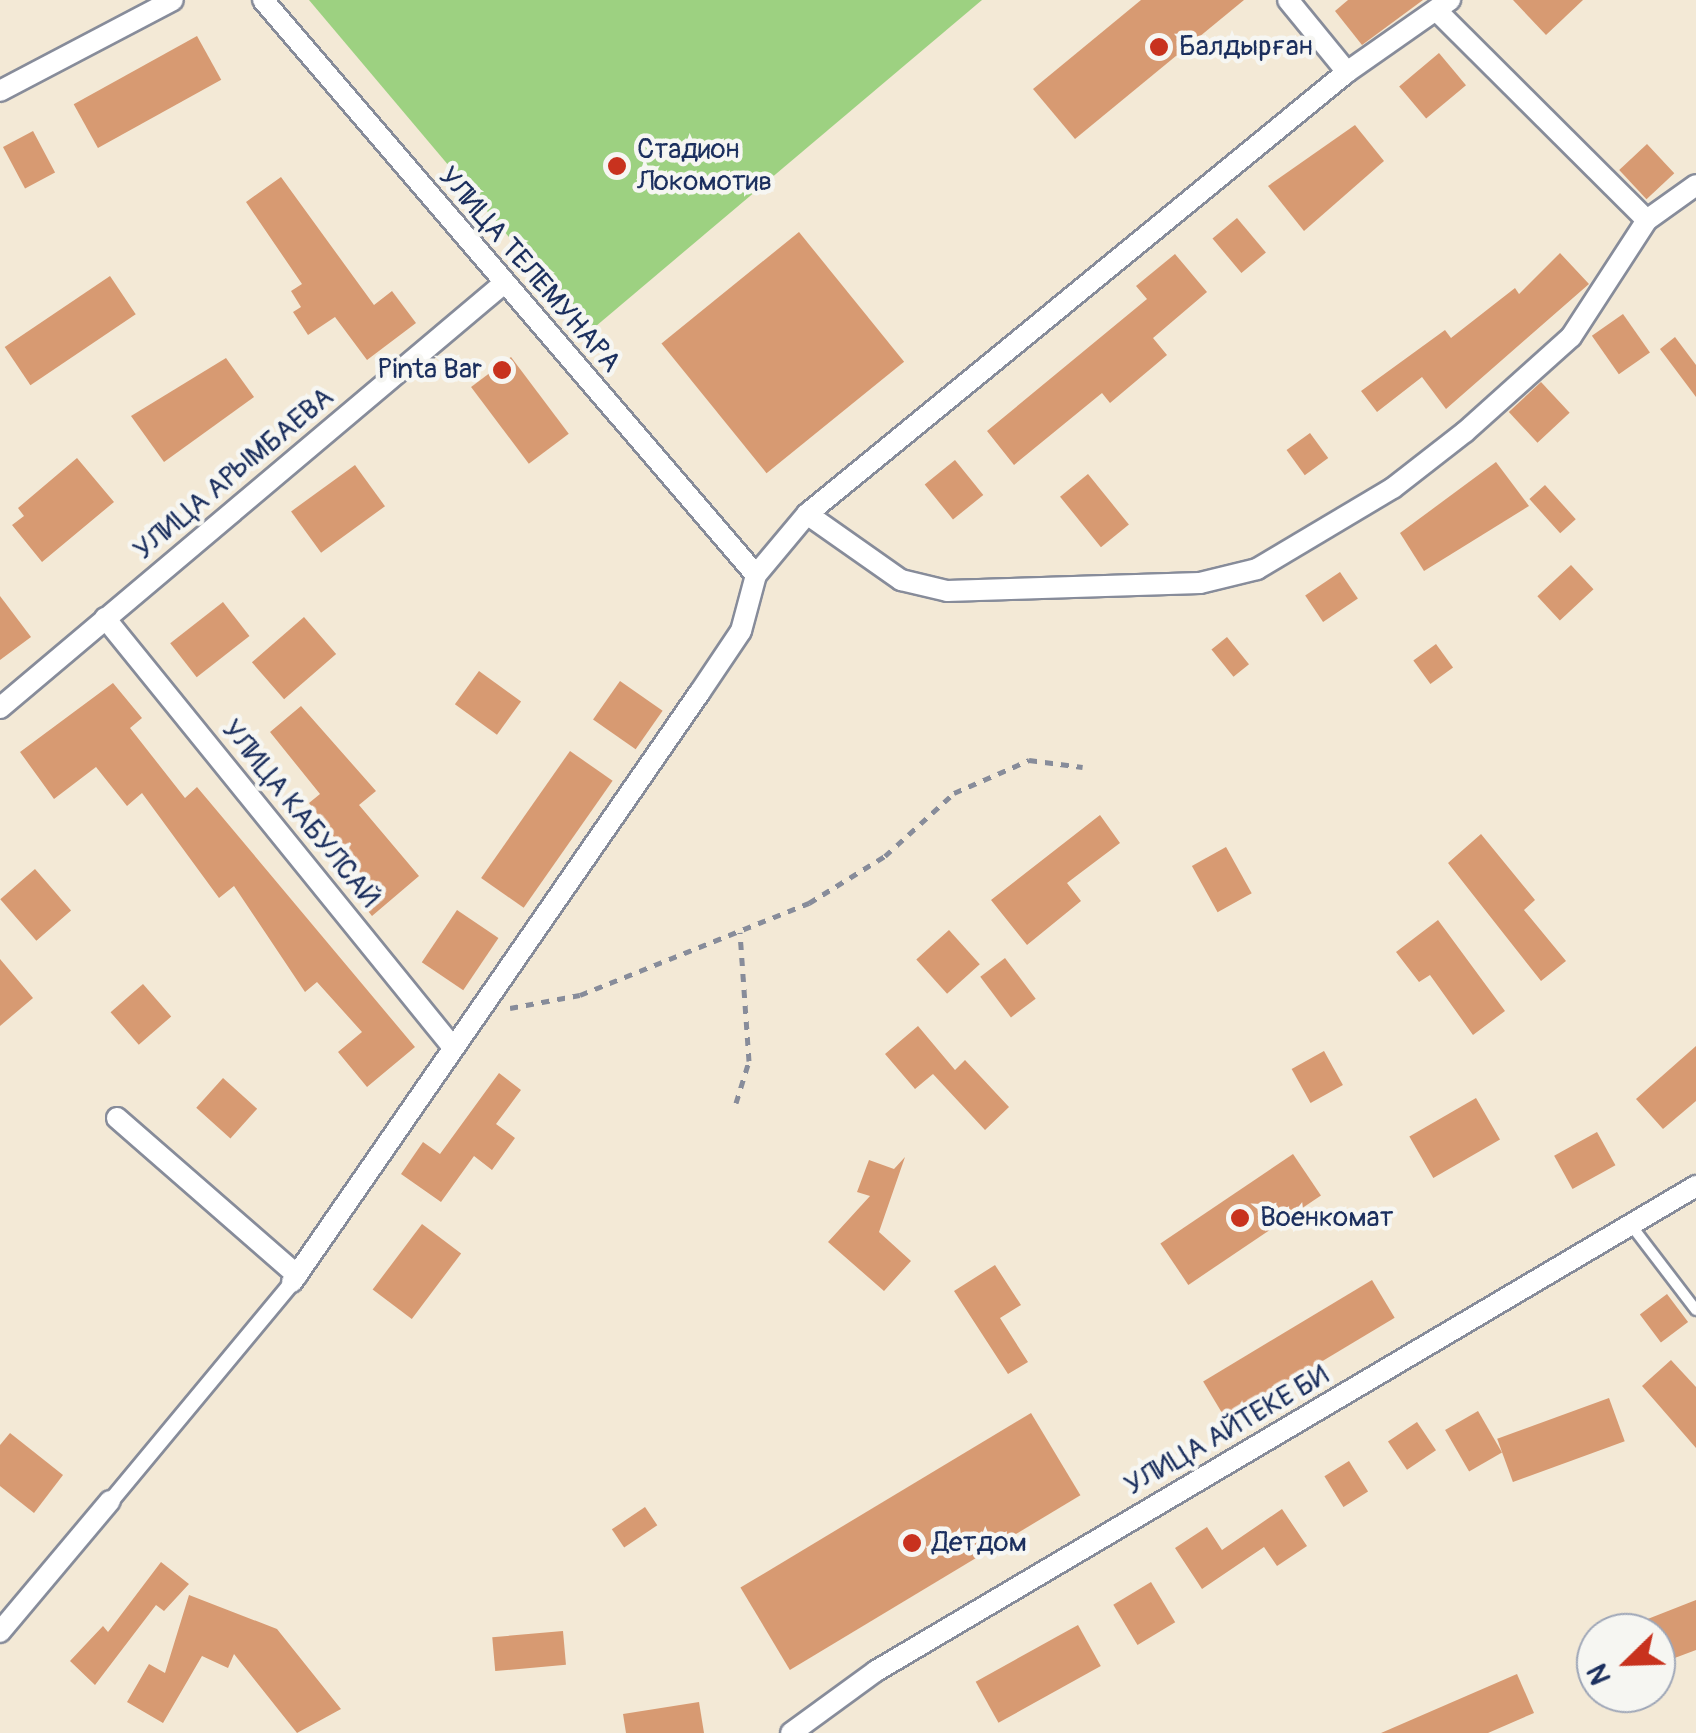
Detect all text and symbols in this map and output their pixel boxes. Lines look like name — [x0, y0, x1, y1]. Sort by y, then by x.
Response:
place label: Балдырған — [1179, 30, 1313, 64]
marker: Балдырған — [1148, 36, 1170, 58]
place label: Стадион Локомотив — [637, 133, 772, 199]
marker: Стадион Локомотив — [606, 155, 628, 177]
street label: УЛИЦА ТЕЛЕМУНАРА — [431, 161, 627, 379]
place label: Pinta Bar — [377, 353, 482, 387]
marker: Pinta Bar — [491, 359, 513, 381]
street label: УЛИЦА АРЫМБАЕВА — [127, 381, 341, 567]
street label: УЛИЦА КАБУЛСАЙ — [214, 713, 386, 915]
place label: Военкомат — [1260, 1201, 1394, 1235]
marker: Военкомат — [1229, 1207, 1251, 1229]
street label: УЛИЦА АЙТЕКЕ БИ — [1119, 1359, 1335, 1503]
place label: Детдом — [932, 1526, 1027, 1560]
marker: Детдом — [901, 1532, 923, 1554]
north arrow — [1576, 1613, 1676, 1713]
text: N — [1580, 1659, 1620, 1690]

